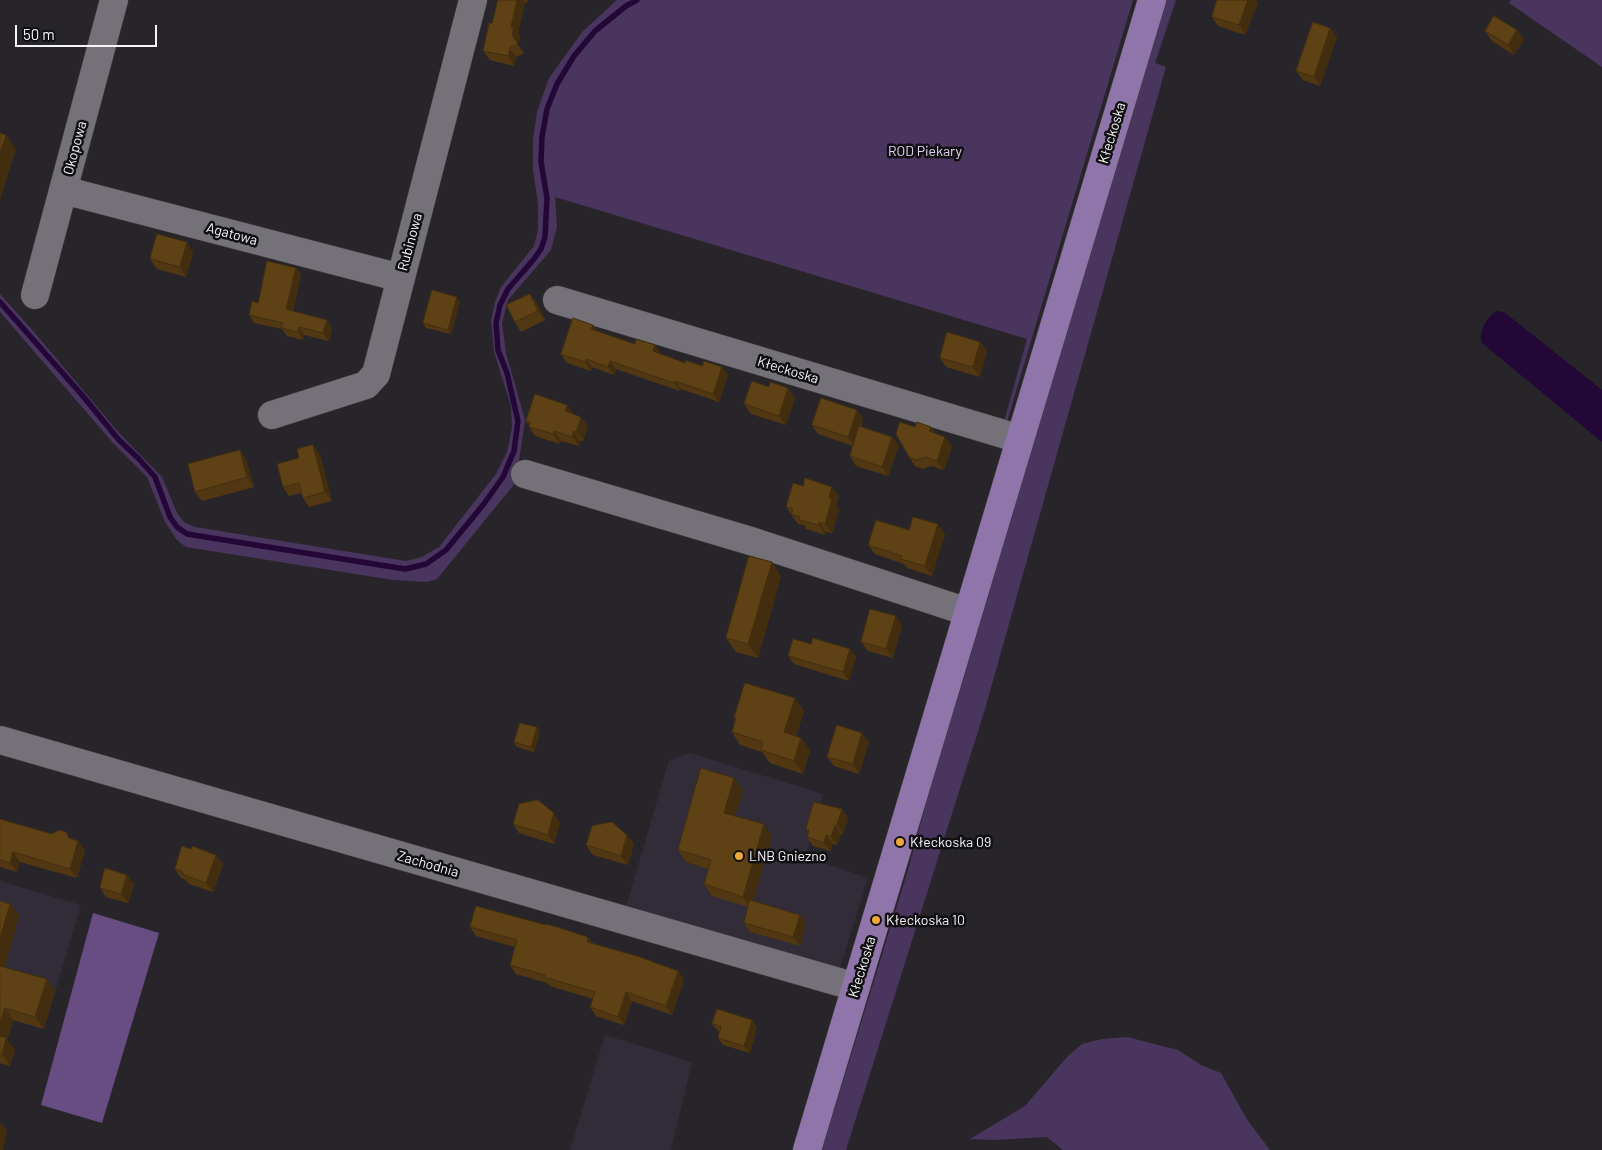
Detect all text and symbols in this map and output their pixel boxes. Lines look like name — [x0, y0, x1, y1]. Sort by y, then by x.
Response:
scale bar — [18, 15, 160, 47]
text: 50 m — [23, 25, 55, 43]
street label: Kłeckoska — [1095, 100, 1129, 166]
street label: Okopowa — [60, 119, 90, 177]
park label: ROD Piekary — [888, 143, 962, 159]
street label: Rubinowa — [394, 211, 426, 273]
street label: Agatowa — [205, 219, 259, 249]
street label: Kłeckoska — [755, 353, 821, 387]
place label: Kłeckoska 09 — [910, 834, 991, 850]
marker: Kłeckoska 09 — [894, 836, 906, 848]
street label: Zachodnia — [395, 847, 461, 881]
place label: LNB Gniezno — [749, 848, 826, 864]
marker: LNB Gniezno — [733, 850, 745, 862]
place label: Kłeckoska 10 — [886, 912, 965, 928]
marker: Kłeckoska 10 — [870, 914, 882, 926]
street label: Kłeckoska — [845, 934, 879, 1000]

